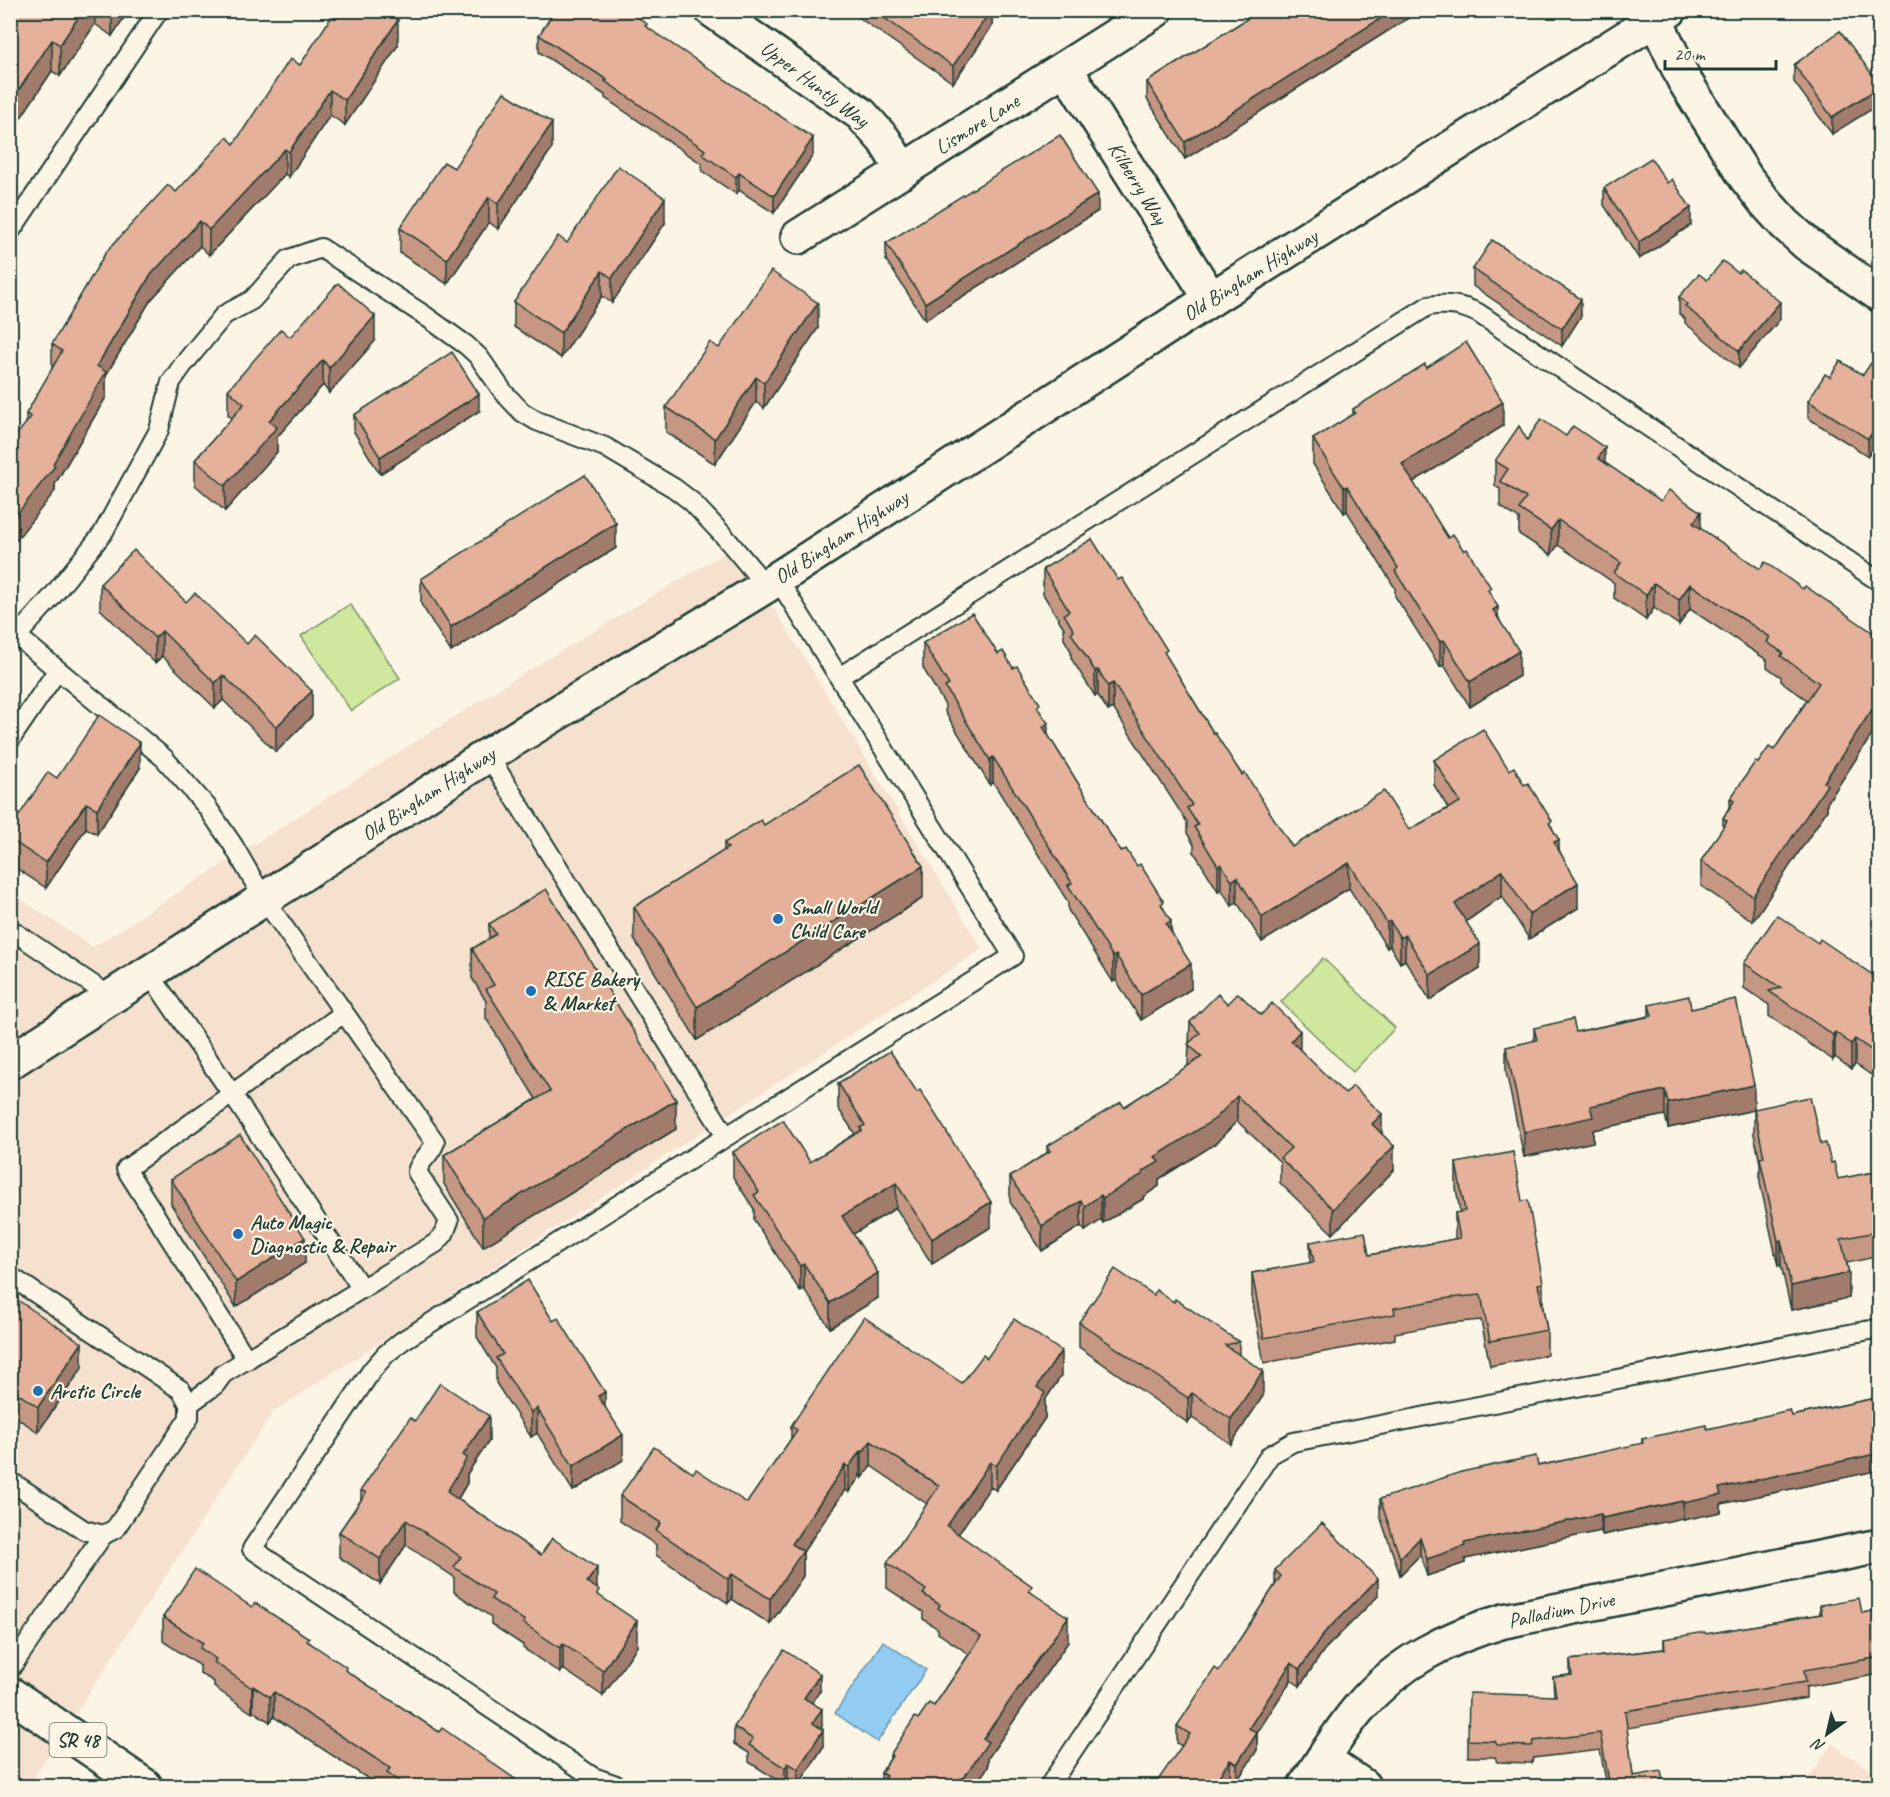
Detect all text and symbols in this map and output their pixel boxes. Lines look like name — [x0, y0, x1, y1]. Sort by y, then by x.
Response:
scale bar — [1665, 33, 1776, 71]
street label: Upper Huntly Way — [756, 35, 876, 134]
text: 20 m — [1674, 43, 1707, 65]
street label: Lismore Lane — [930, 87, 1025, 160]
street label: Kilberry Way — [1103, 137, 1174, 231]
street label: Old Bingham Highway — [1178, 222, 1324, 327]
street label: Old Bingham Highway — [769, 483, 914, 590]
street label: Old Bingham Highway — [356, 740, 501, 847]
place label: Small World Child Care — [790, 894, 880, 944]
marker: Small World Child Care — [771, 912, 785, 926]
place label: RISE Bakery & Market — [543, 966, 642, 1016]
marker: RISE Bakery & Market — [524, 984, 538, 998]
place label: Auto Magic Diagnostic & Repair — [250, 1209, 397, 1259]
marker: Auto Magic Diagnostic & Repair — [231, 1227, 245, 1241]
place label: Arctic Circle — [50, 1378, 142, 1404]
marker: Arctic Circle — [31, 1384, 45, 1398]
street label: Palladium Drive — [1506, 1586, 1618, 1634]
north arrow — [1797, 1704, 1857, 1764]
road number: SR 48 — [50, 1723, 106, 1757]
text: N — [1807, 1733, 1829, 1757]

